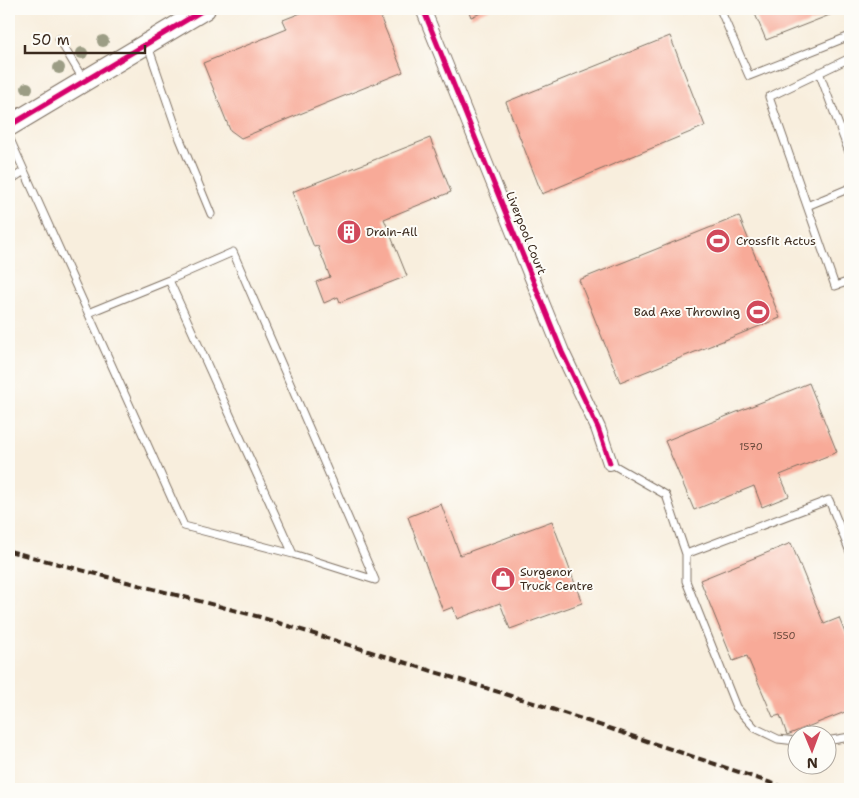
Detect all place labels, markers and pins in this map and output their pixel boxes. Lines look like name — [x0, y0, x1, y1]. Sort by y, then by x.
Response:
building icon: Drain-All — [336, 219, 362, 245]
place label: Drain-All — [366, 224, 418, 240]
sports icon: Crossfit Actus — [705, 228, 731, 254]
place label: Crossfit Actus — [736, 233, 816, 249]
sports icon: Bad Axe Throwing — [745, 299, 771, 325]
place label: Bad Axe Throwing — [634, 304, 740, 320]
place label: Surgenor Truck Centre — [520, 564, 593, 594]
shop icon: Surgenor Truck Centre — [490, 566, 516, 592]

